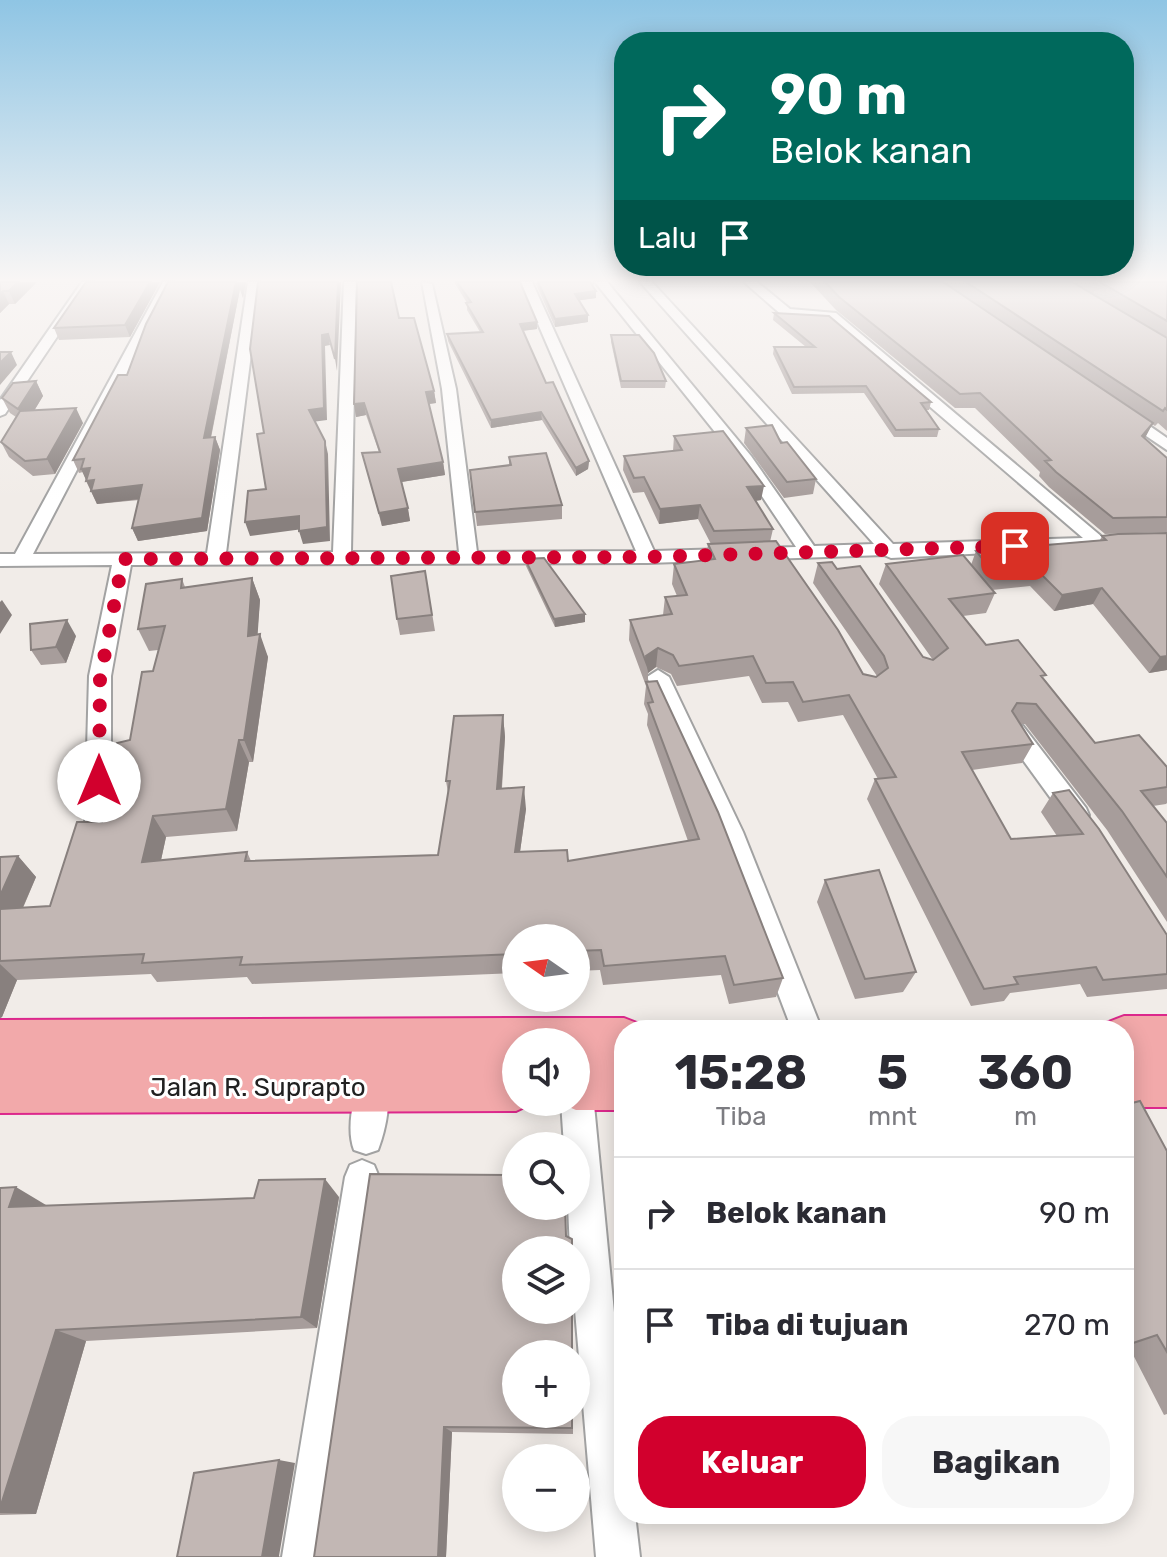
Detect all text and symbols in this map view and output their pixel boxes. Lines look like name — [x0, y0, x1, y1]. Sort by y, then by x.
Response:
text: 90 m — [770, 62, 907, 128]
icon: right — [638, 64, 742, 168]
text: Belok kanan — [770, 129, 972, 172]
icon: arrive — [713, 216, 757, 260]
text: Lalu — [638, 220, 697, 256]
pin — [981, 512, 1049, 580]
icon: arrive — [993, 524, 1037, 568]
position arrow — [57, 739, 141, 823]
north arrow — [502, 924, 590, 1012]
map controls — [502, 924, 590, 1532]
button: sound — [502, 1028, 590, 1116]
text: 15:28 — [675, 1044, 807, 1101]
text: 5 — [877, 1044, 908, 1101]
text: 360 — [978, 1044, 1073, 1101]
street label: Jalan R. Suprapto — [150, 1072, 366, 1103]
text: Tiba — [715, 1101, 767, 1132]
text: mnt — [868, 1101, 917, 1132]
text: m — [1014, 1101, 1037, 1132]
button: search — [502, 1132, 590, 1220]
icon: right — [638, 1191, 682, 1235]
text: Belok kanan — [706, 1195, 887, 1231]
text: 90 m — [1039, 1195, 1110, 1231]
button: layers — [502, 1236, 590, 1324]
icon: arrive — [638, 1303, 682, 1347]
text: Tiba di tujuan — [706, 1307, 908, 1343]
text: 270 m — [1024, 1307, 1110, 1343]
button: + — [502, 1340, 590, 1428]
button: Keluar — [638, 1416, 866, 1508]
button: Bagikan — [882, 1416, 1110, 1508]
button: − — [502, 1444, 590, 1532]

